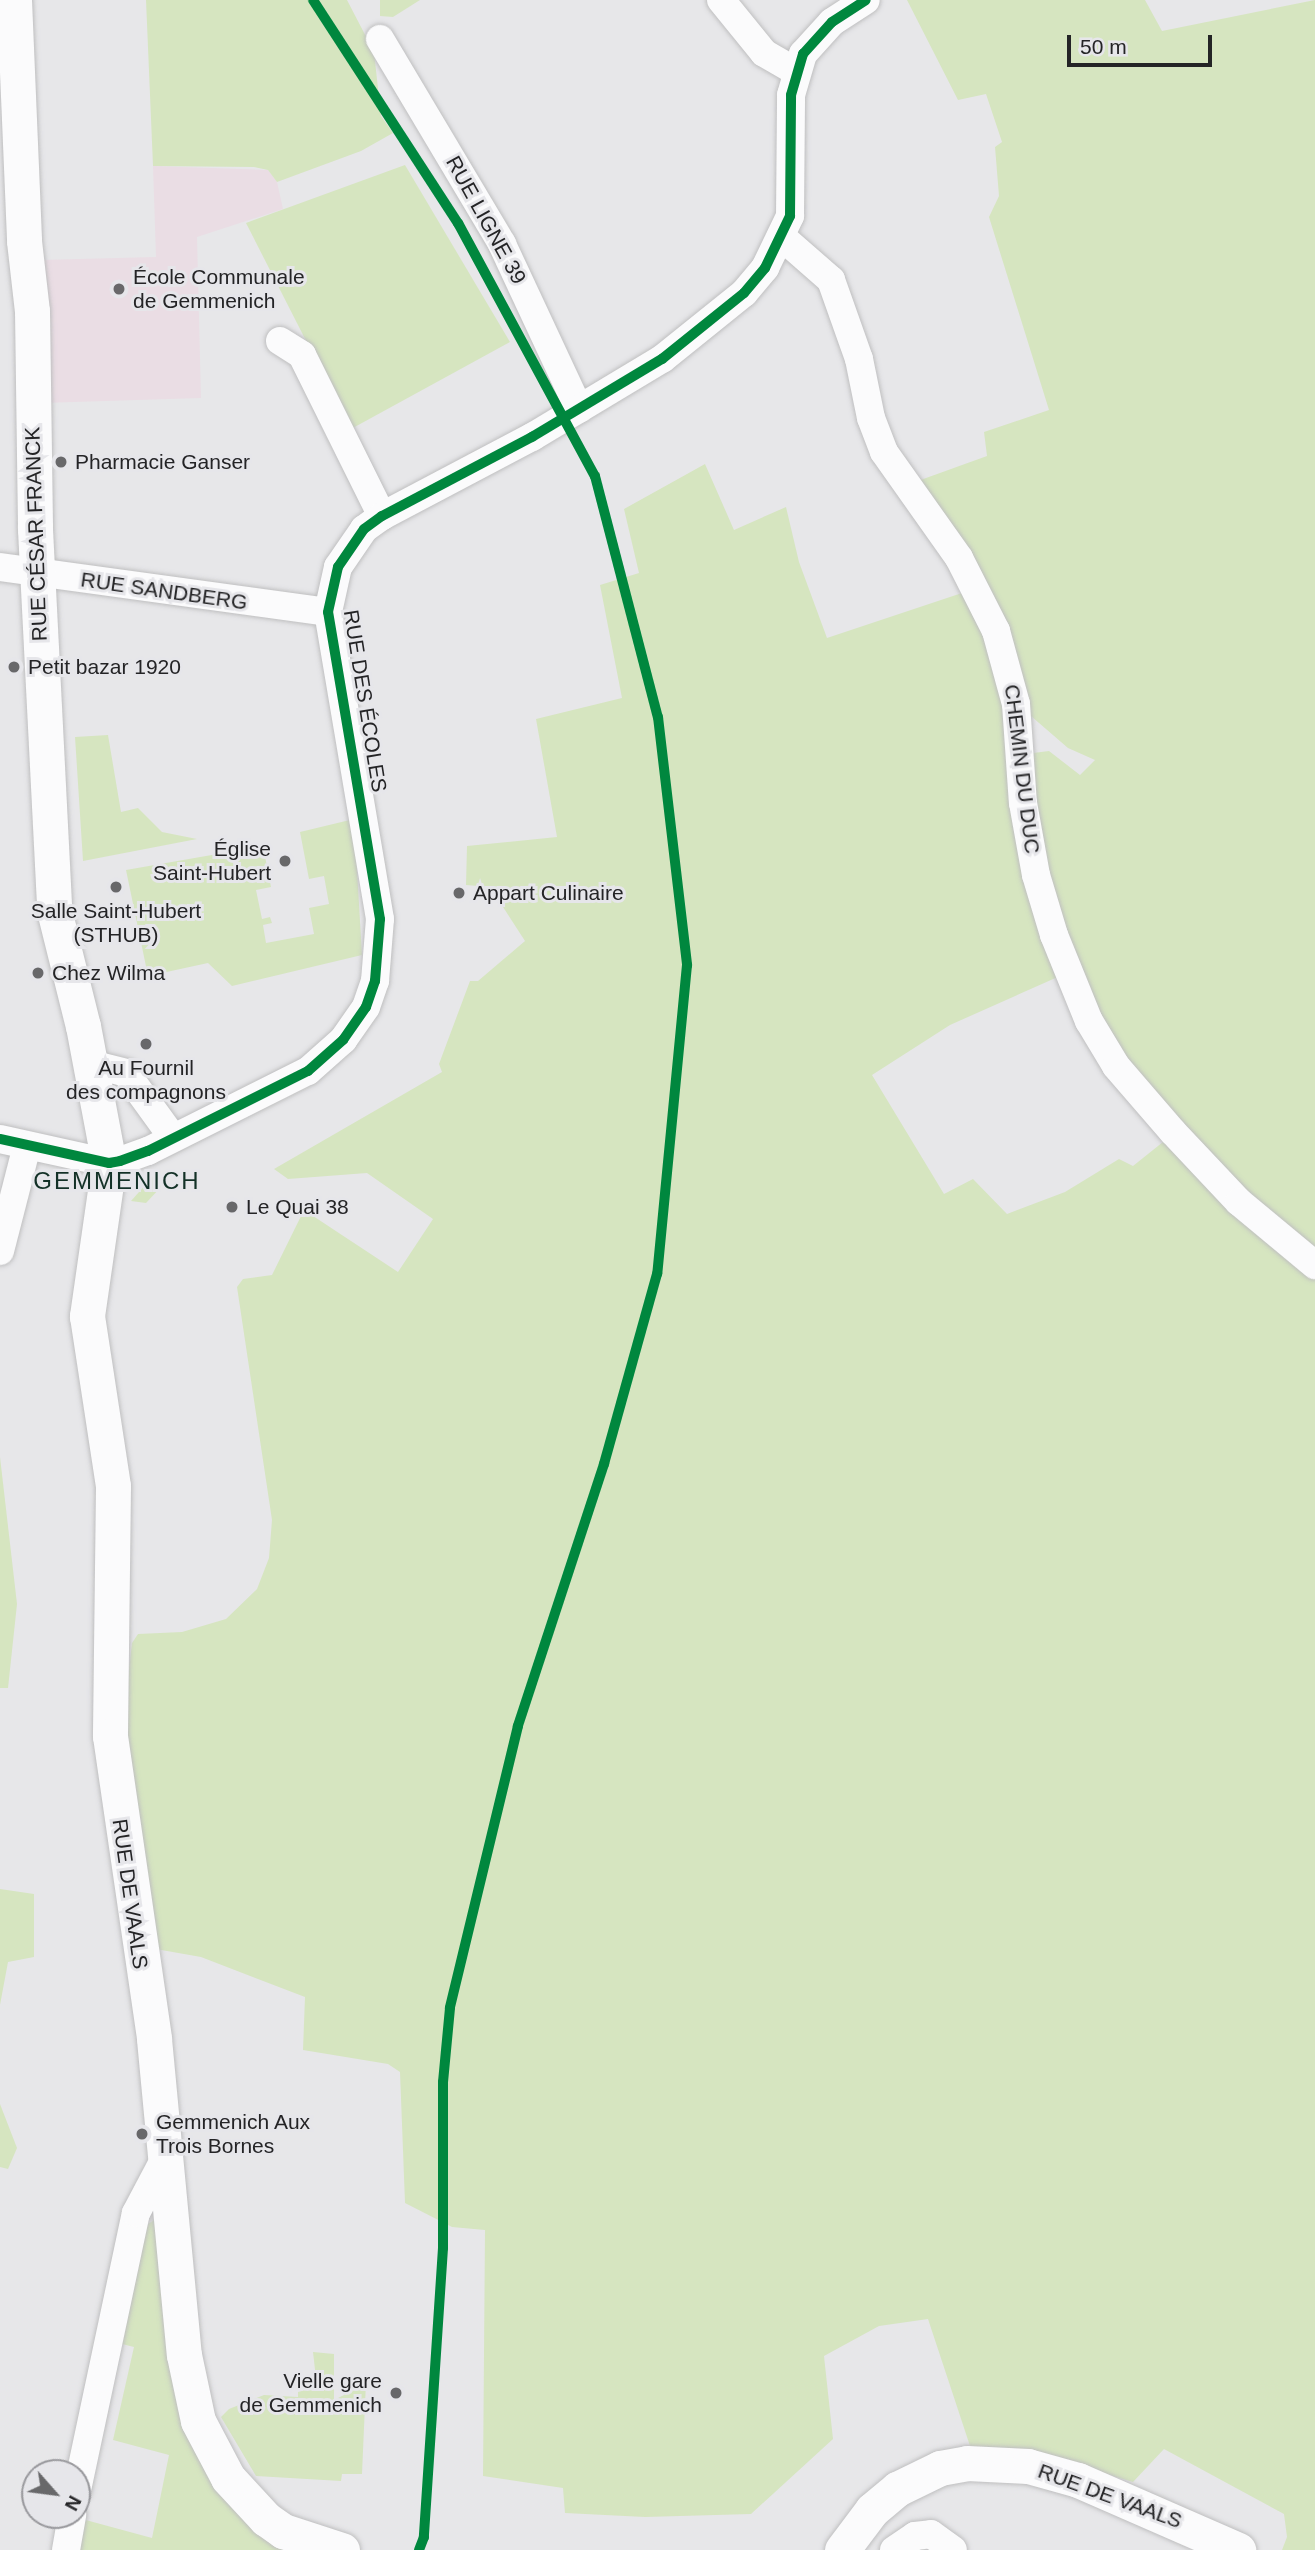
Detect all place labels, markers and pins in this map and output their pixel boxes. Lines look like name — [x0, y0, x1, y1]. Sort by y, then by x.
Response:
place label: École Communale de Gemmenich — [133, 264, 305, 314]
marker: École Communale de Gemmenich — [111, 281, 127, 297]
place label: Pharmacie Ganser — [75, 449, 250, 475]
marker: Pharmacie Ganser — [53, 454, 69, 470]
place label: Petit bazar 1920 — [28, 654, 181, 680]
marker: Petit bazar 1920 — [6, 659, 22, 675]
place label: Église Saint-Hubert — [153, 836, 271, 886]
marker: Église Saint-Hubert — [277, 853, 293, 869]
marker: Salle Saint-Hubert (STHUB) — [108, 879, 124, 895]
place label: Appart Culinaire — [473, 880, 624, 906]
marker: Appart Culinaire — [451, 885, 467, 901]
place label: Salle Saint-Hubert (STHUB) — [31, 898, 201, 948]
place label: Chez Wilma — [52, 960, 165, 986]
marker: Chez Wilma — [30, 965, 46, 981]
marker: Au Fournil des compagnons — [138, 1036, 154, 1052]
place label: Au Fournil des compagnons — [66, 1055, 226, 1105]
place label: Le Quai 38 — [246, 1194, 349, 1220]
marker: Le Quai 38 — [224, 1199, 240, 1215]
place label: Gemmenich Aux Trois Bornes — [156, 2109, 311, 2159]
marker: Gemmenich Aux Trois Bornes — [134, 2126, 150, 2142]
place label: Vielle gare de Gemmenich — [240, 2368, 382, 2418]
marker: Vielle gare de Gemmenich — [388, 2385, 404, 2401]

